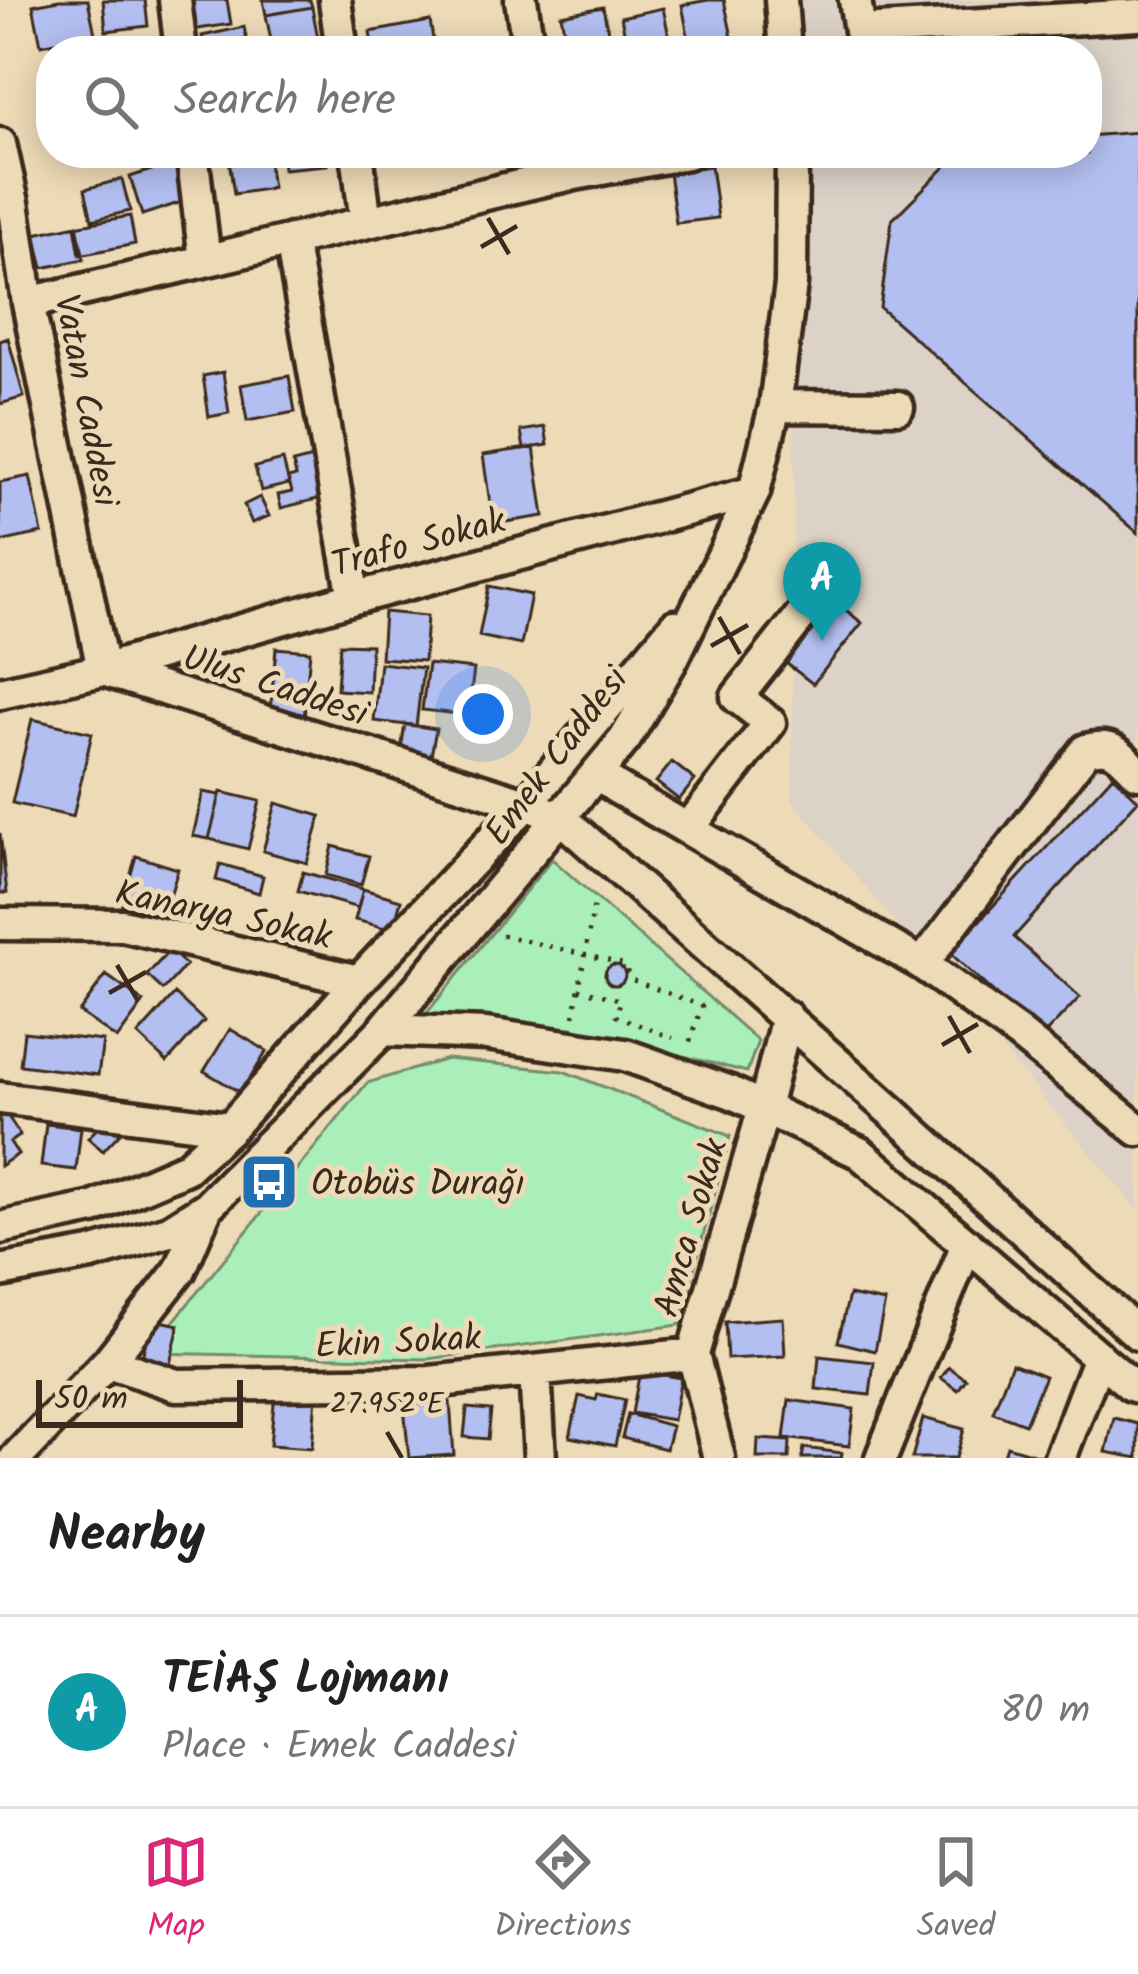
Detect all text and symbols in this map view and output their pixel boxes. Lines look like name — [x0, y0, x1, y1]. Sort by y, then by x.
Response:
search box — [36, 36, 1102, 168]
text: Search here — [174, 66, 396, 138]
icon: search — [78, 69, 144, 135]
street label: Vatan Caddesi — [36, 290, 133, 513]
street label: Trafo Sokak — [325, 493, 514, 595]
pin: A — [783, 542, 861, 641]
street label: Ulus Caddesi — [175, 631, 376, 745]
street label: Emek Caddesi — [471, 654, 645, 859]
your location — [453, 684, 513, 744]
street label: Kanarya Sokak — [110, 866, 338, 967]
street label: Amca Sokak — [640, 1131, 745, 1324]
bus stop icon: Otobüs Durağı — [238, 1151, 300, 1213]
place label: Otobüs Durağı — [311, 1157, 525, 1214]
street label: Ekin Sokak — [314, 1311, 484, 1376]
scale bar — [36, 1374, 243, 1427]
text: 50 m — [54, 1374, 128, 1427]
text: 27.952°E — [330, 1381, 446, 1429]
text: Nearby — [48, 1496, 205, 1577]
text: TEİAŞ Lojmanı — [162, 1645, 448, 1717]
text: A — [75, 1681, 99, 1743]
text: 80 m — [1000, 1681, 1090, 1743]
text: Place · Emek Caddesi — [162, 1717, 516, 1779]
tab: Map — [143, 1829, 209, 1954]
tab: Directions — [494, 1829, 631, 1954]
tab: Saved — [917, 1829, 995, 1954]

